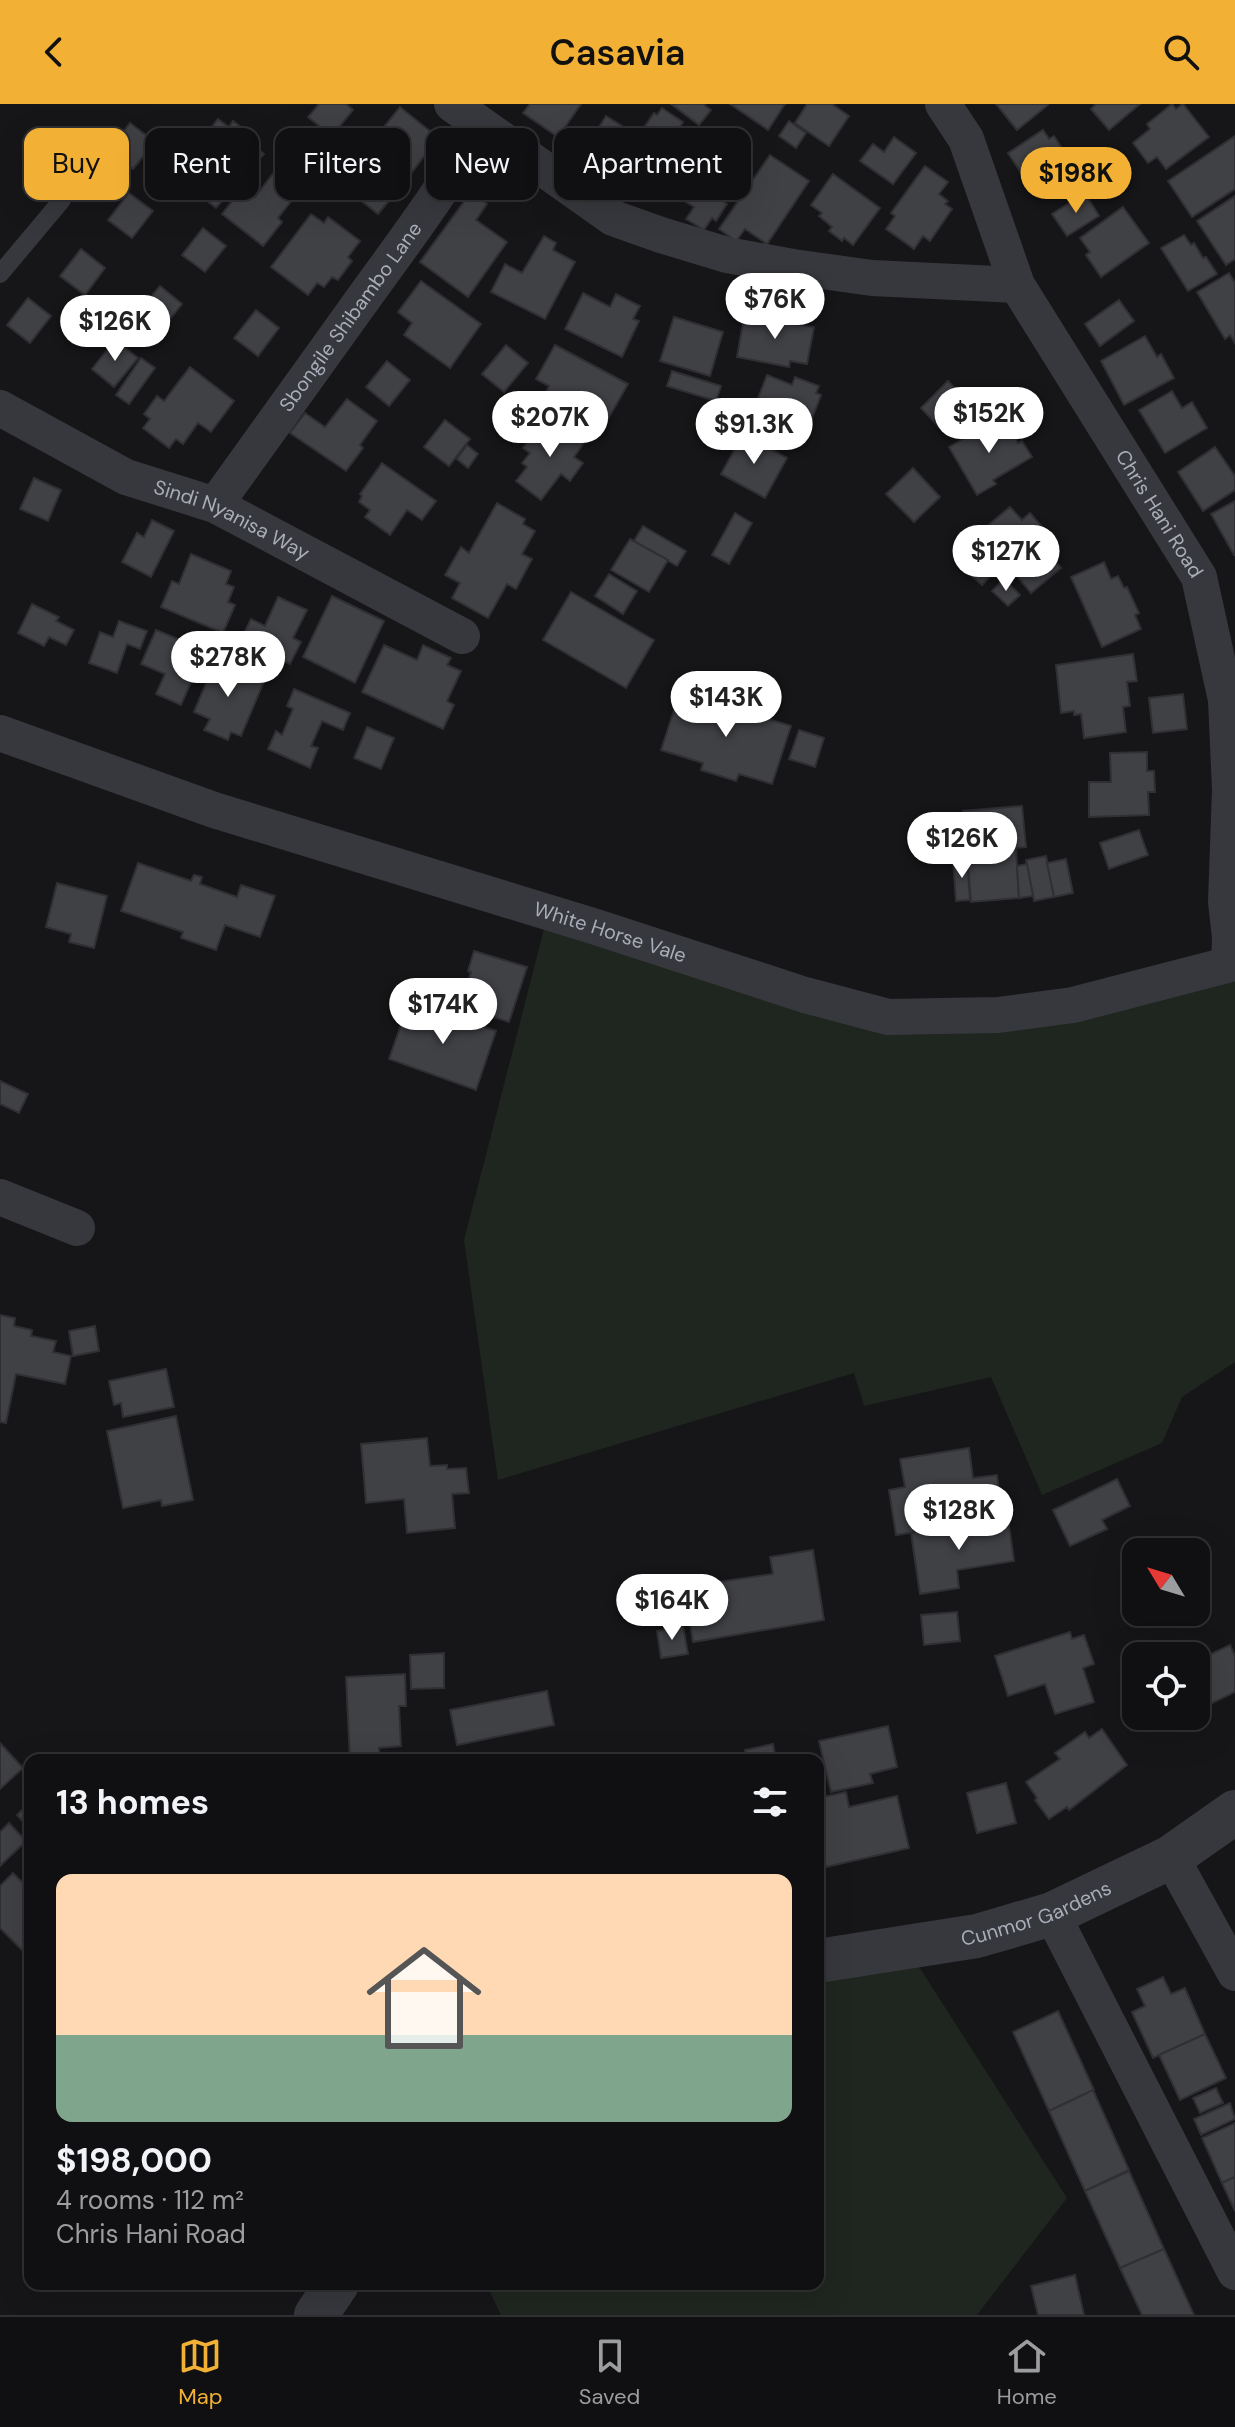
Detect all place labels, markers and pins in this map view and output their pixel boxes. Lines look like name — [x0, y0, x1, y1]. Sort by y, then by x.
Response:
pin: $198K — [1020, 147, 1132, 215]
pin: $76K — [728, 273, 822, 341]
pin: $126K — [59, 295, 171, 363]
pin: $152K — [933, 387, 1045, 455]
pin: $207K — [494, 391, 606, 459]
pin: $91.3K — [689, 398, 819, 466]
pin: $127K — [950, 525, 1062, 593]
pin: $278K — [172, 631, 284, 699]
pin: $143K — [670, 671, 782, 739]
pin: $126K — [906, 812, 1018, 880]
pin: $174K — [387, 978, 499, 1046]
pin: $128K — [903, 1484, 1015, 1552]
pin: $164K — [616, 1574, 728, 1642]

